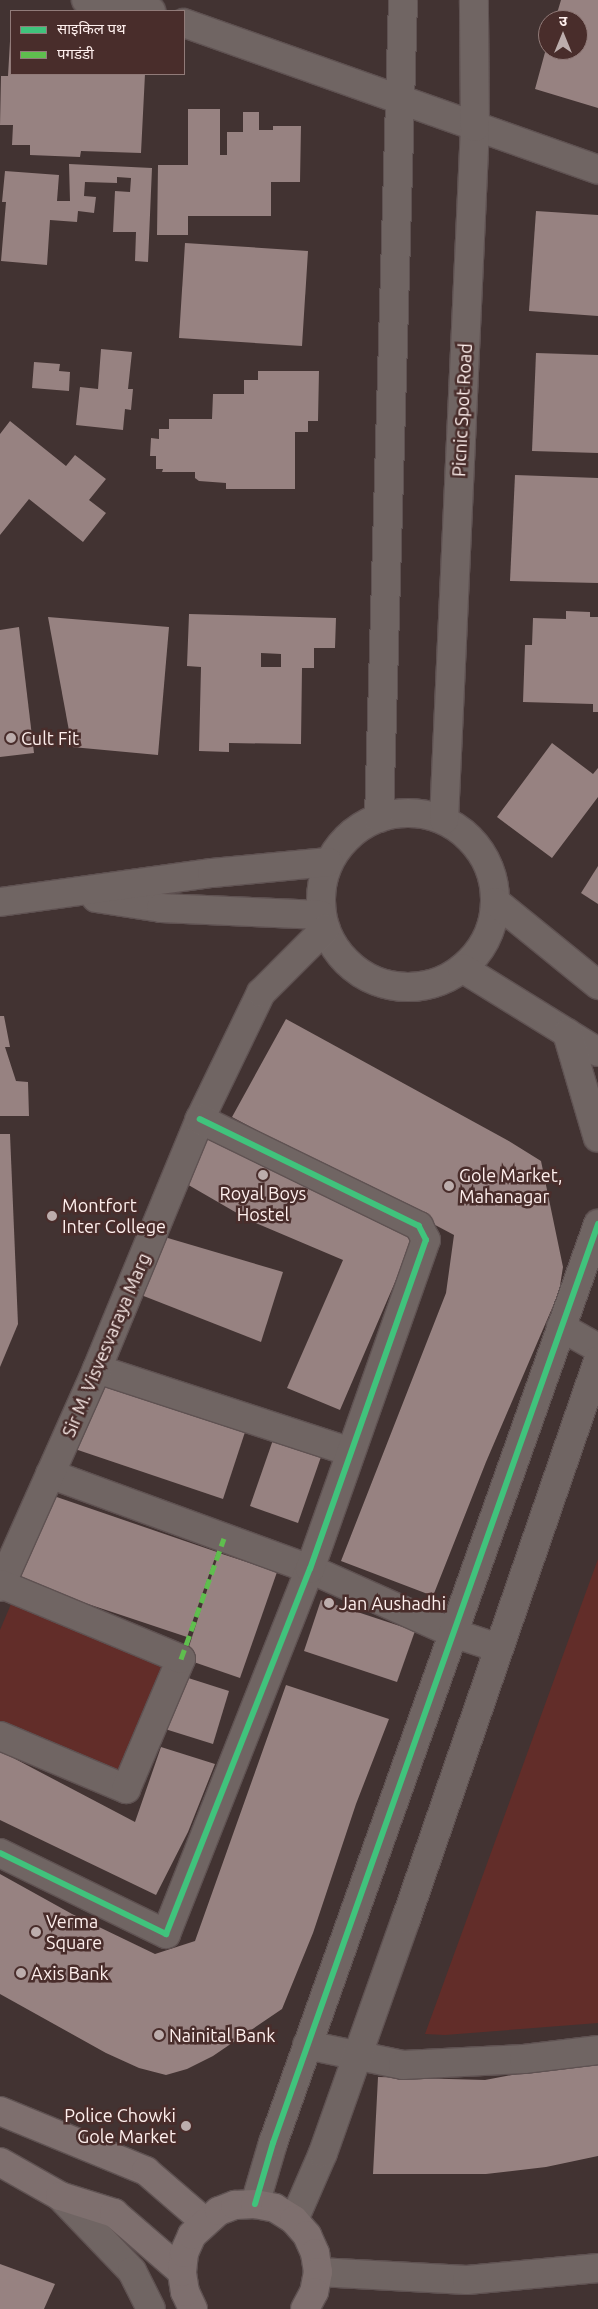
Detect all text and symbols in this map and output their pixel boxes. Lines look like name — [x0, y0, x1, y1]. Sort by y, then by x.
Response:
legend — [10, 10, 185, 75]
north arrow — [538, 10, 588, 60]
text: उ — [559, 13, 567, 29]
text: साइकिल पथ — [57, 20, 126, 37]
text: पगडंडी — [57, 45, 94, 62]
street label: Picnic Spot Road — [448, 343, 476, 477]
place label: Cult Fit — [21, 727, 79, 749]
marker: Cult Fit — [5, 732, 17, 744]
place label: Gole Market, Mahanagar — [459, 1165, 562, 1208]
marker: Royal Boys Hostel — [257, 1169, 269, 1181]
marker: Gole Market, Mahanagar — [443, 1180, 455, 1192]
place label: Royal Boys Hostel — [220, 1183, 306, 1226]
place label: Montfort Inter College — [62, 1195, 166, 1238]
marker: Montfort Inter College — [46, 1210, 58, 1222]
street label: Sir M. Visvesvaraya Marg — [57, 1250, 155, 1440]
place label: Jan Aushadhi — [339, 1592, 446, 1614]
marker: Jan Aushadhi — [323, 1597, 335, 1609]
place label: Verma Square — [46, 1911, 102, 1954]
marker: Verma Square — [30, 1926, 42, 1938]
place label: Axis Bank — [31, 1962, 109, 1984]
marker: Axis Bank — [15, 1967, 27, 1979]
place label: Nainital Bank — [169, 2024, 275, 2046]
marker: Nainital Bank — [153, 2029, 165, 2041]
place label: Police Chowki Gole Market — [64, 2105, 176, 2148]
marker: Police Chowki Gole Market — [180, 2120, 192, 2132]

